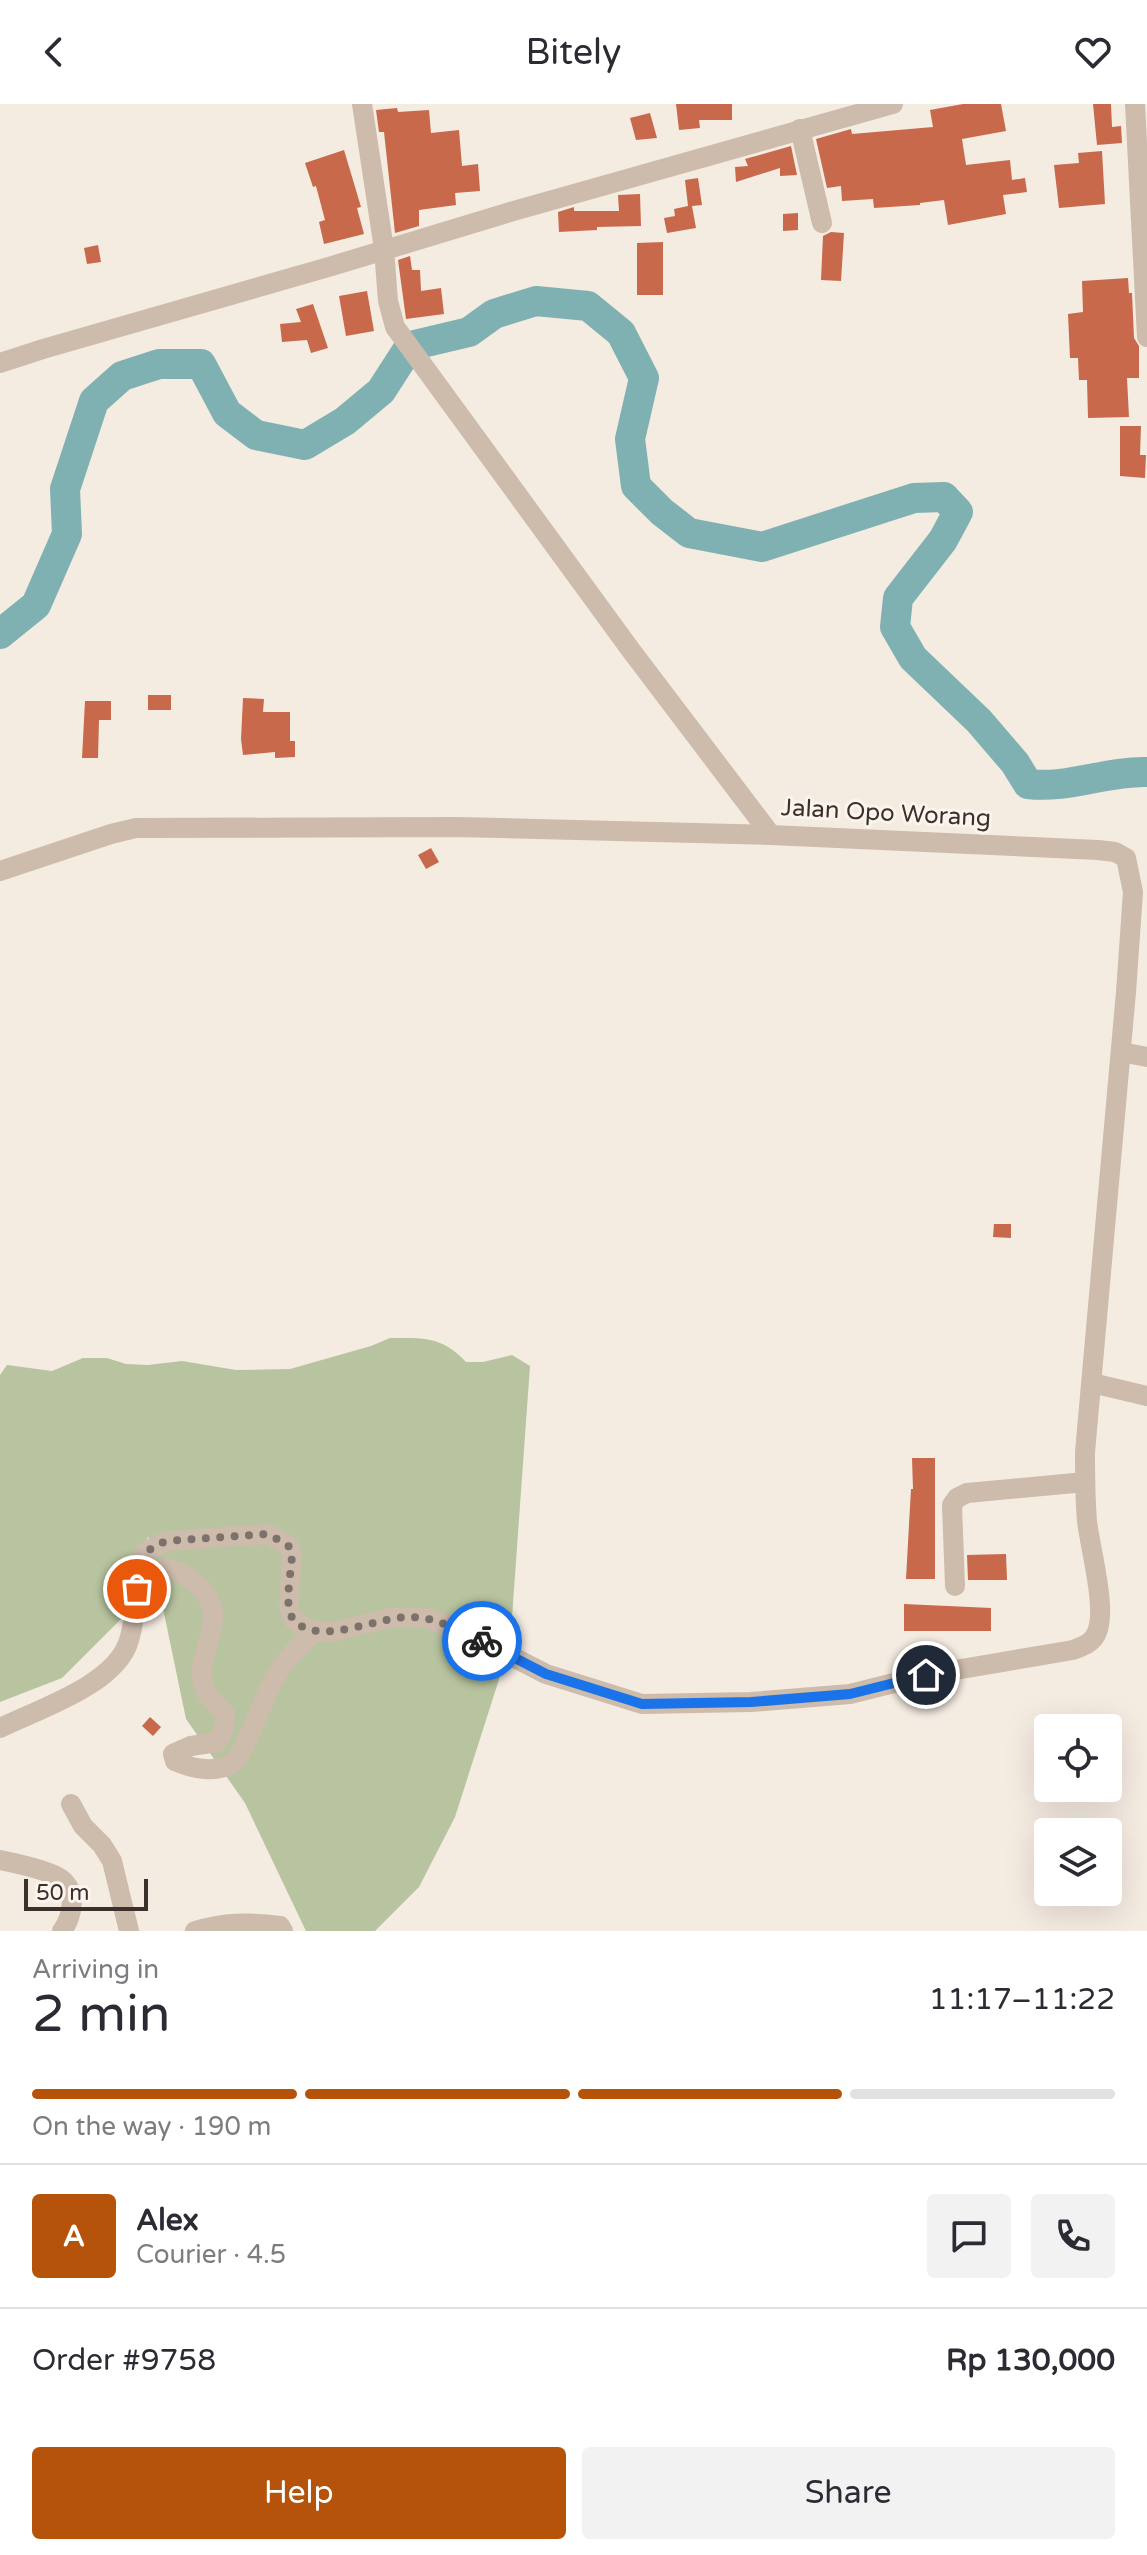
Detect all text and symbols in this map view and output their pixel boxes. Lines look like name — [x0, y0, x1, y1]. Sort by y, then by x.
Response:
icon: back — [32, 30, 76, 74]
icon: heart — [1071, 30, 1115, 74]
text: Bitely — [526, 31, 621, 74]
street label: Jalan Opo Worang — [780, 793, 992, 833]
pin — [103, 1555, 171, 1623]
icon: bag — [115, 1567, 159, 1611]
courier — [442, 1601, 522, 1681]
icon: bike — [460, 1619, 504, 1663]
pin — [892, 1641, 960, 1709]
icon: home — [904, 1653, 948, 1697]
map controls — [1034, 1714, 1122, 1906]
button: locate — [1034, 1714, 1122, 1802]
button: layers — [1034, 1818, 1122, 1906]
scale bar — [24, 1875, 148, 1911]
text: 50 m — [36, 1880, 90, 1906]
text: Arriving in — [32, 1954, 159, 1985]
text: 11:17–11:22 — [929, 1981, 1115, 2018]
text: 2 min — [32, 1983, 171, 2046]
text: On the way · 190 m — [32, 2111, 271, 2142]
button: chat — [927, 2194, 1011, 2278]
button: phone — [1031, 2194, 1115, 2278]
text: Alex — [136, 2202, 199, 2239]
text: A — [63, 2218, 85, 2255]
text: Courier · 4.5 — [136, 2239, 286, 2270]
text: Order #9758 — [32, 2342, 216, 2379]
text: Rp 130,000 — [946, 2342, 1115, 2379]
button: Help — [32, 2447, 566, 2539]
button: Share — [582, 2447, 1115, 2539]

